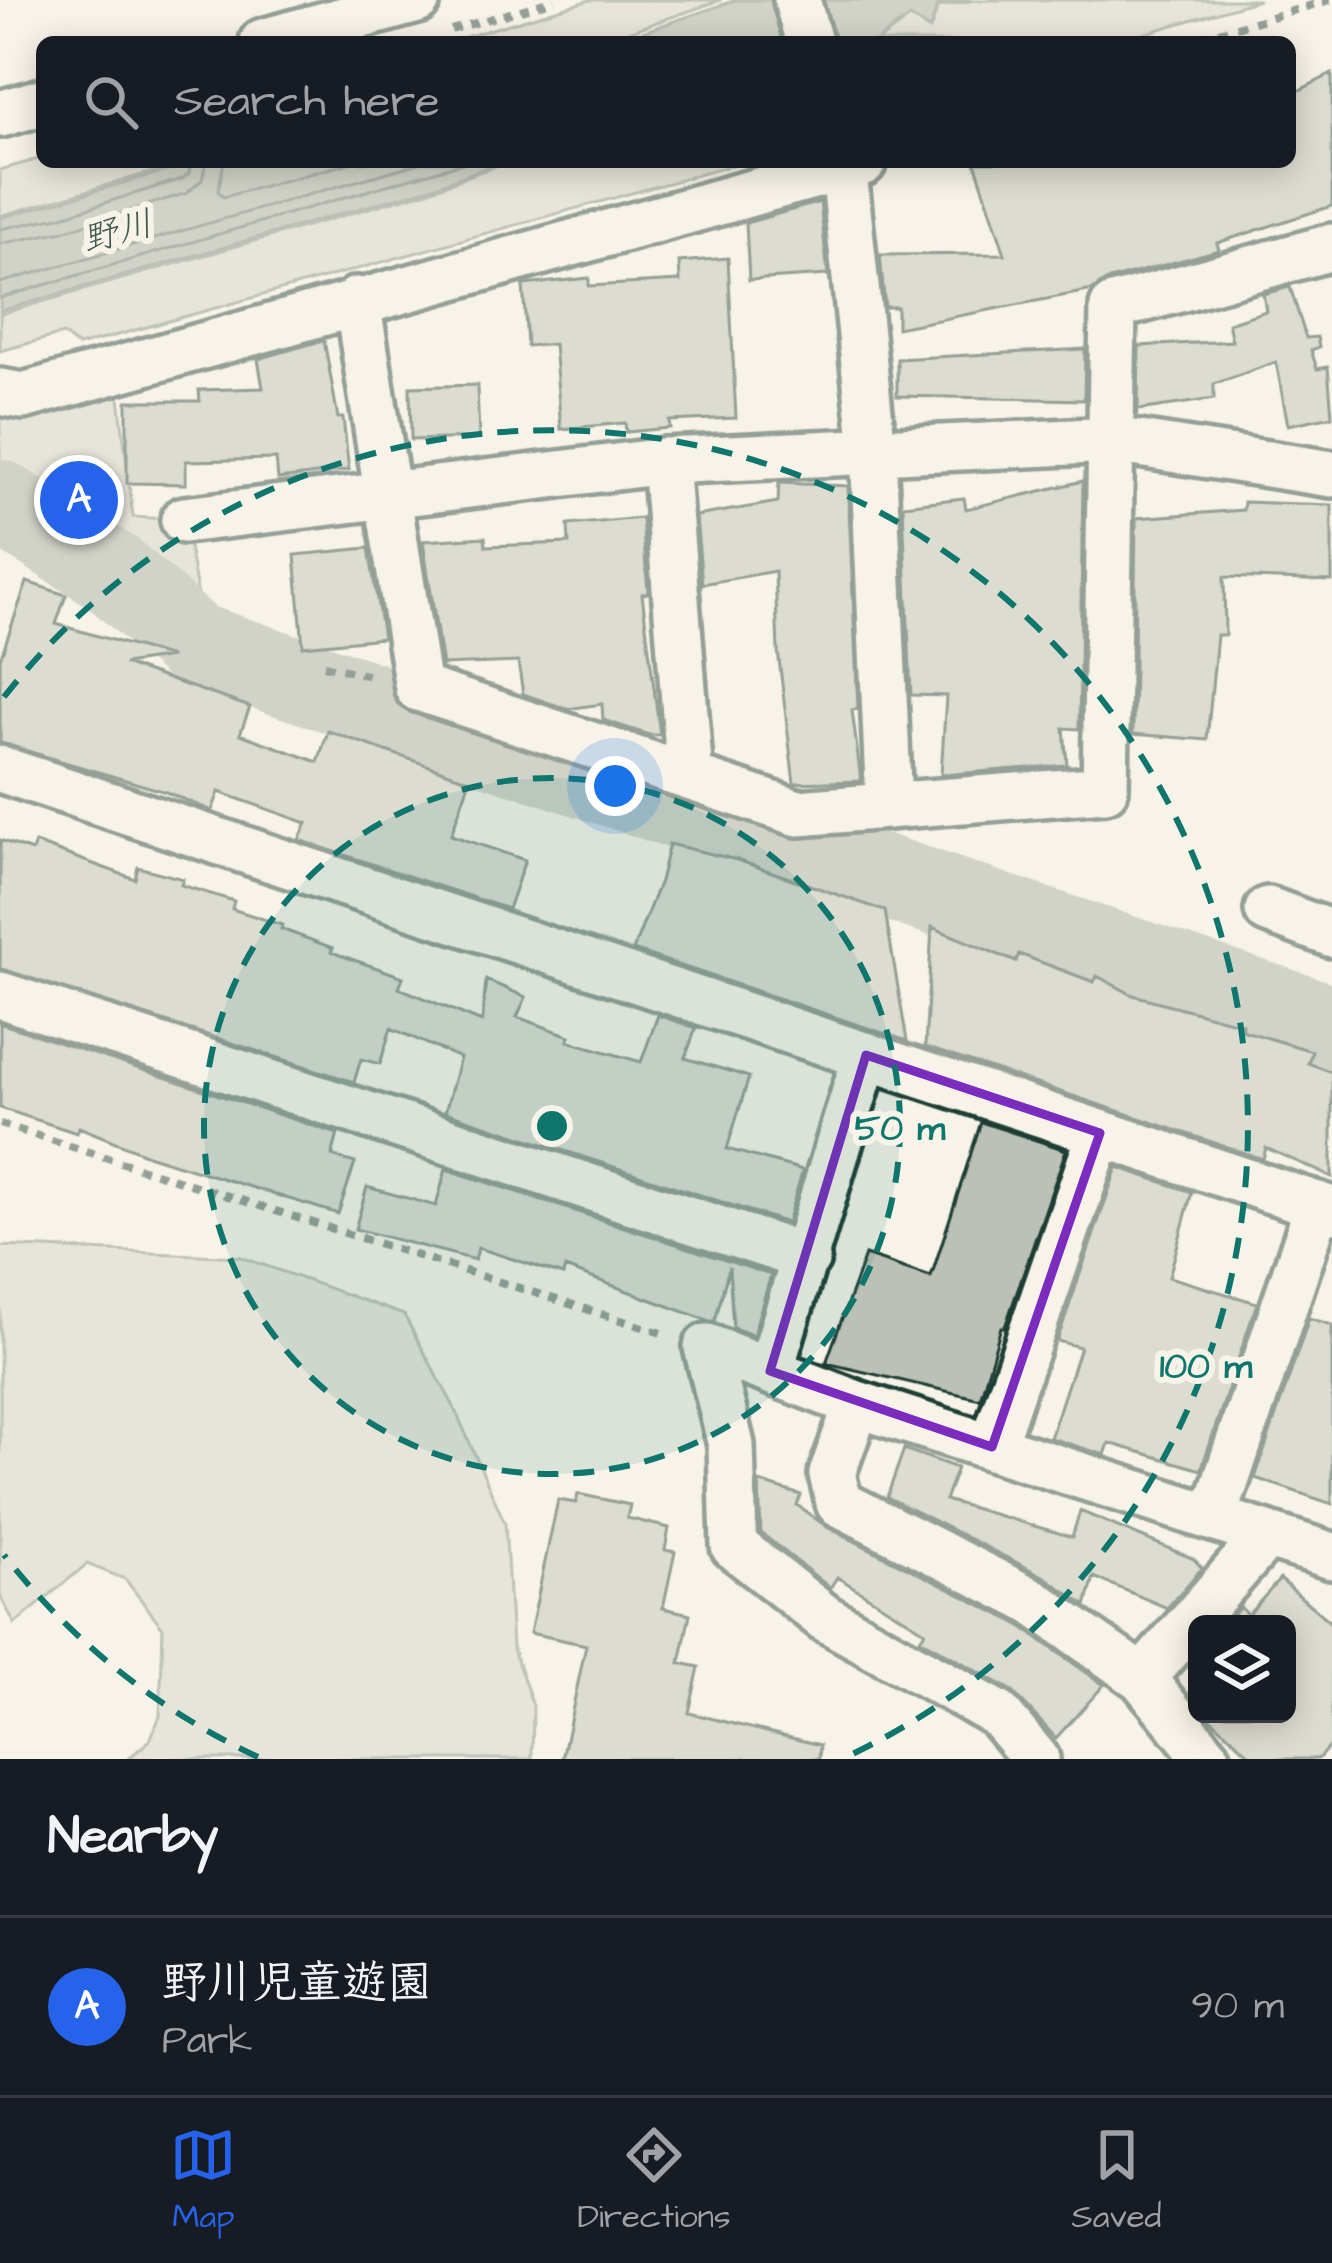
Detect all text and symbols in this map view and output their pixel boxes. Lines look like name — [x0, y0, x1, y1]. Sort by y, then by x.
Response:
search box — [36, 36, 1296, 168]
icon: search — [78, 69, 144, 135]
text: Search here — [174, 71, 440, 133]
water label: 野川 — [76, 198, 159, 266]
pin: A — [40, 455, 118, 545]
your location — [585, 756, 645, 816]
text: 50 m — [855, 1103, 946, 1154]
centre of rings — [531, 1105, 573, 1147]
text: 100 m — [1160, 1341, 1253, 1392]
map controls — [1188, 1615, 1296, 1723]
button: layers — [1188, 1615, 1296, 1723]
text: Nearby — [48, 1802, 218, 1873]
text: 野川児童遊園 — [162, 1953, 432, 2015]
text: A — [75, 1980, 99, 2034]
text: 90 m — [1191, 1980, 1284, 2034]
text: Park — [162, 2015, 252, 2069]
tab: Map — [170, 2122, 236, 2240]
tab: Directions — [577, 2122, 731, 2240]
tab: Saved — [1072, 2122, 1162, 2240]

